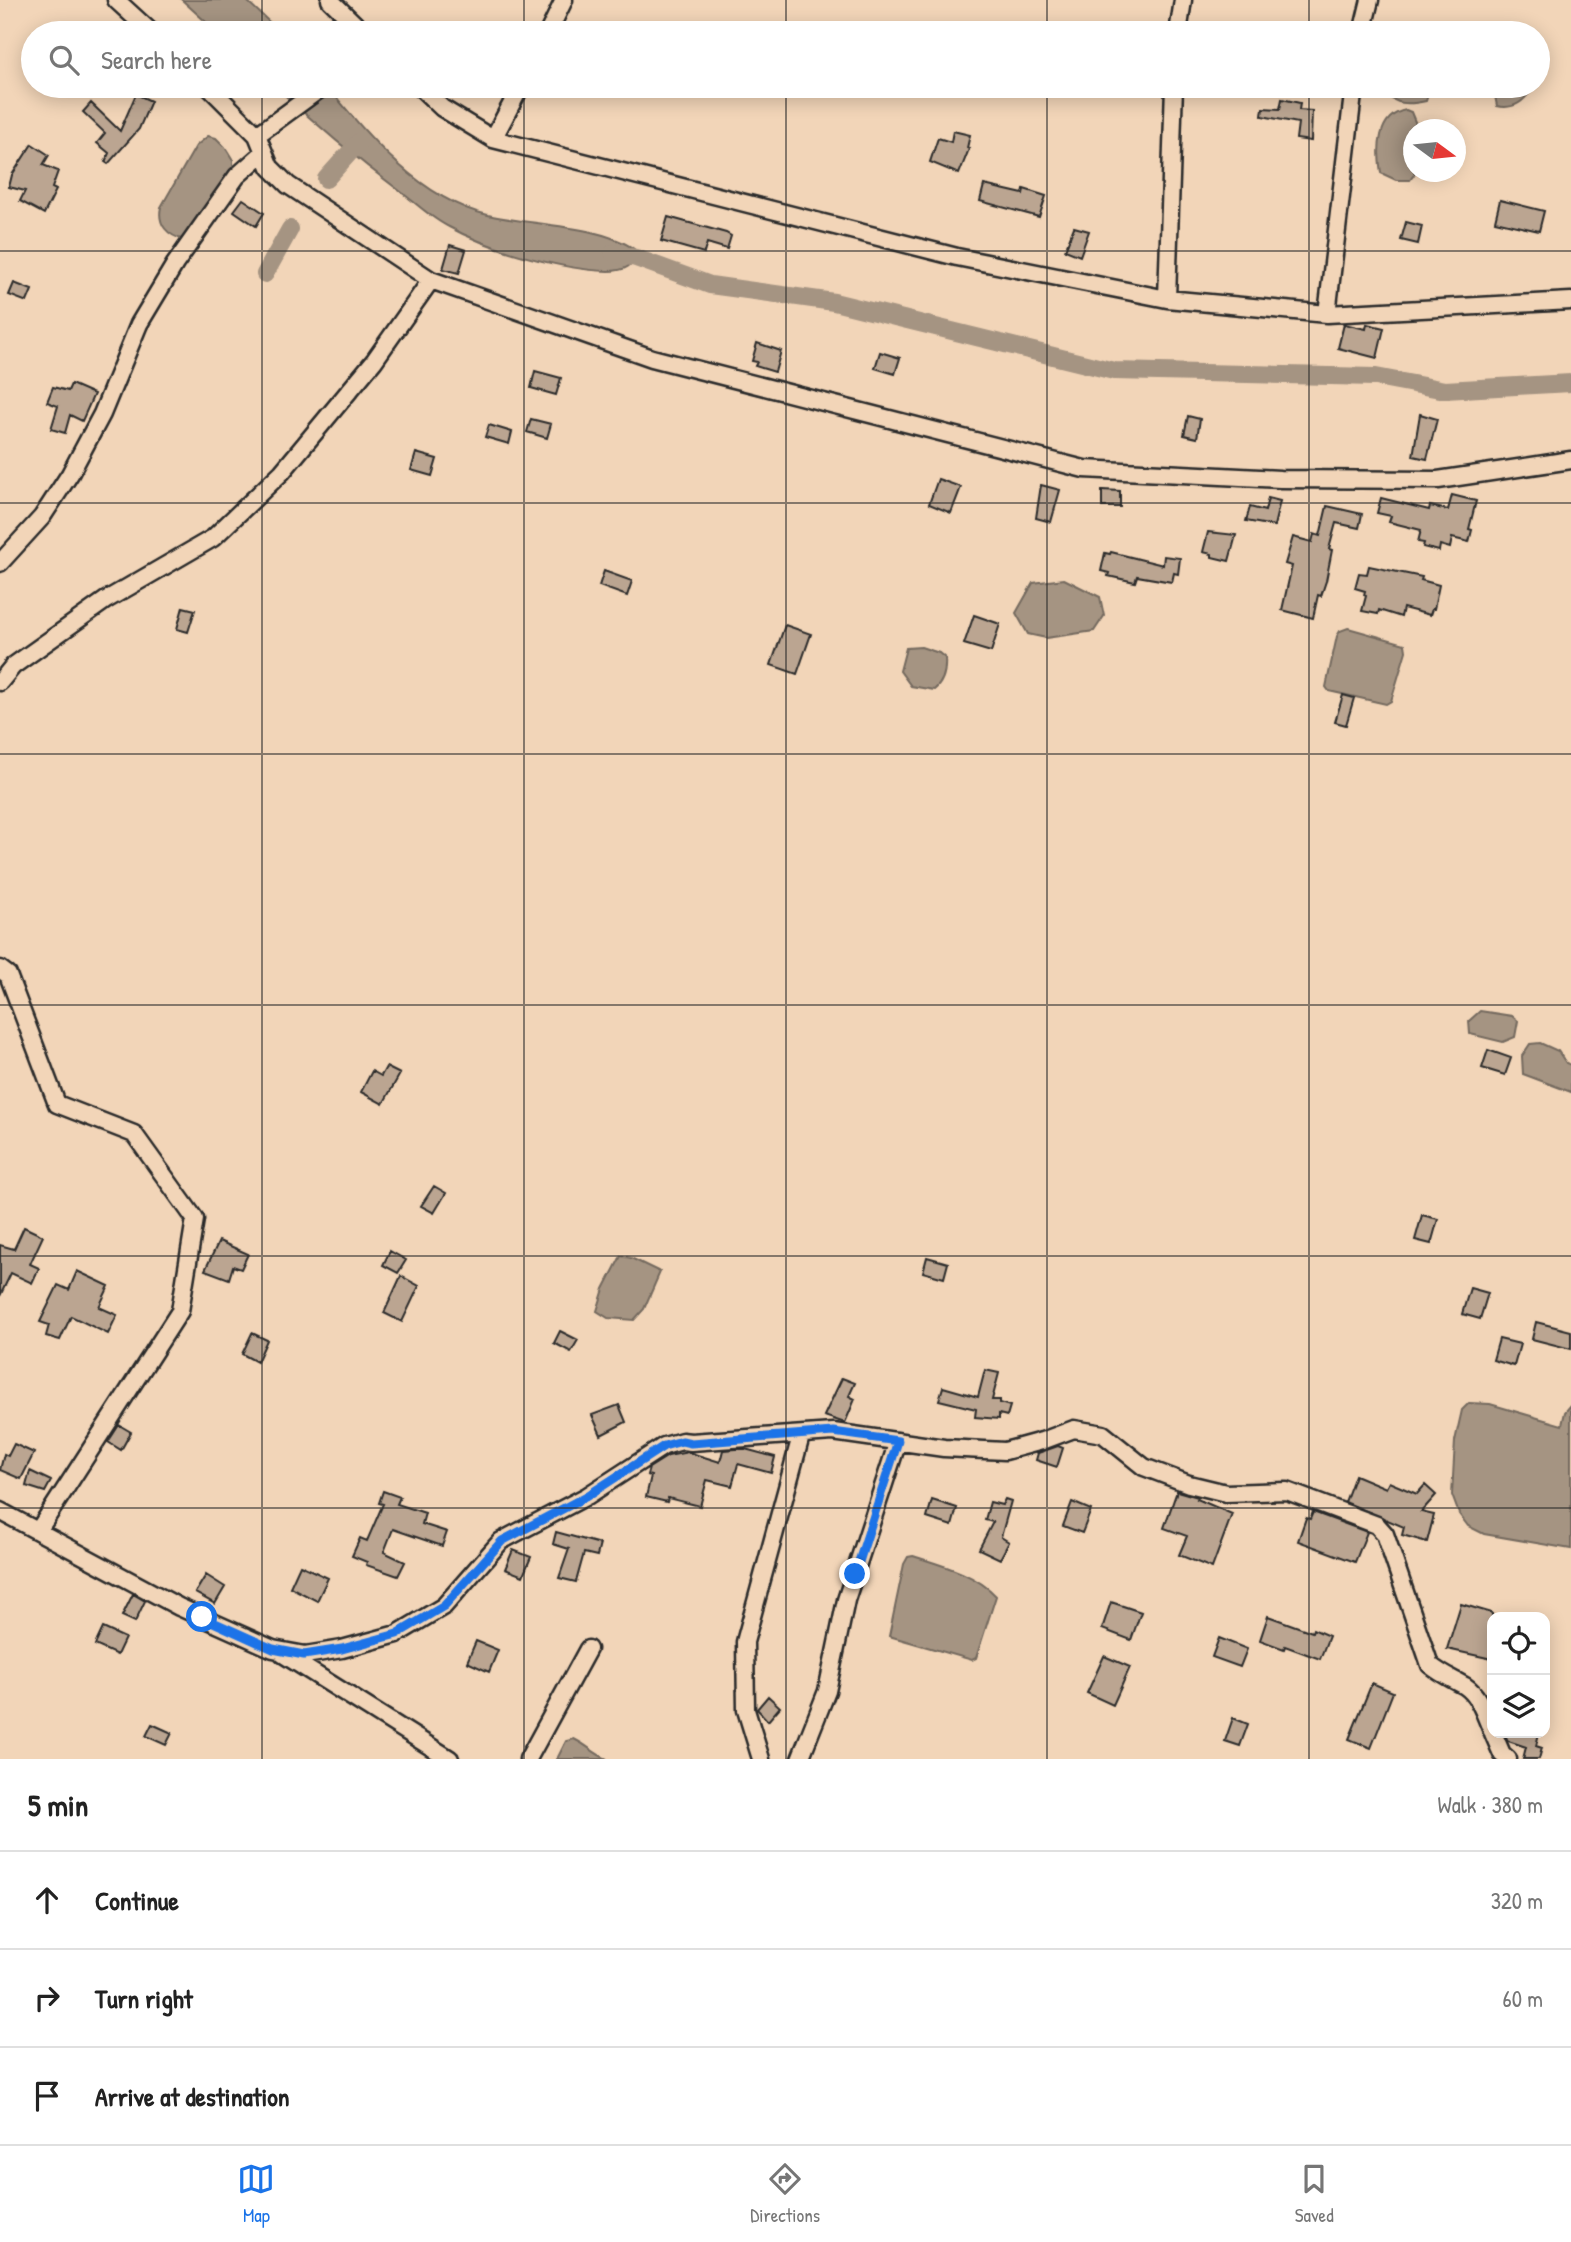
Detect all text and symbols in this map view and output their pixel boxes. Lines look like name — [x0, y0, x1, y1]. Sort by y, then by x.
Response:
search box — [21, 21, 1550, 98]
icon: search — [45, 41, 83, 79]
text: Search here — [101, 42, 212, 77]
north arrow — [1403, 119, 1466, 182]
route end — [839, 1558, 870, 1589]
route start — [186, 1601, 217, 1632]
map controls — [1487, 1612, 1550, 1738]
button: locate — [1487, 1612, 1550, 1675]
button: layers — [1487, 1675, 1550, 1738]
text: 5 min — [28, 1785, 88, 1825]
text: Walk · 380 m — [1437, 1789, 1543, 1820]
icon: ahead — [28, 1881, 66, 1919]
text: Continue — [95, 1883, 179, 1918]
text: 320 m — [1491, 1885, 1543, 1916]
icon: right — [28, 1979, 66, 2017]
text: Turn right — [95, 1981, 193, 2016]
text: 60 m — [1503, 1983, 1543, 2014]
icon: arrive — [28, 2077, 66, 2115]
text: Arrive at destination — [95, 2079, 290, 2114]
tab: Map — [237, 2160, 275, 2228]
tab: Directions — [750, 2160, 820, 2228]
tab: Saved — [1295, 2160, 1334, 2228]

